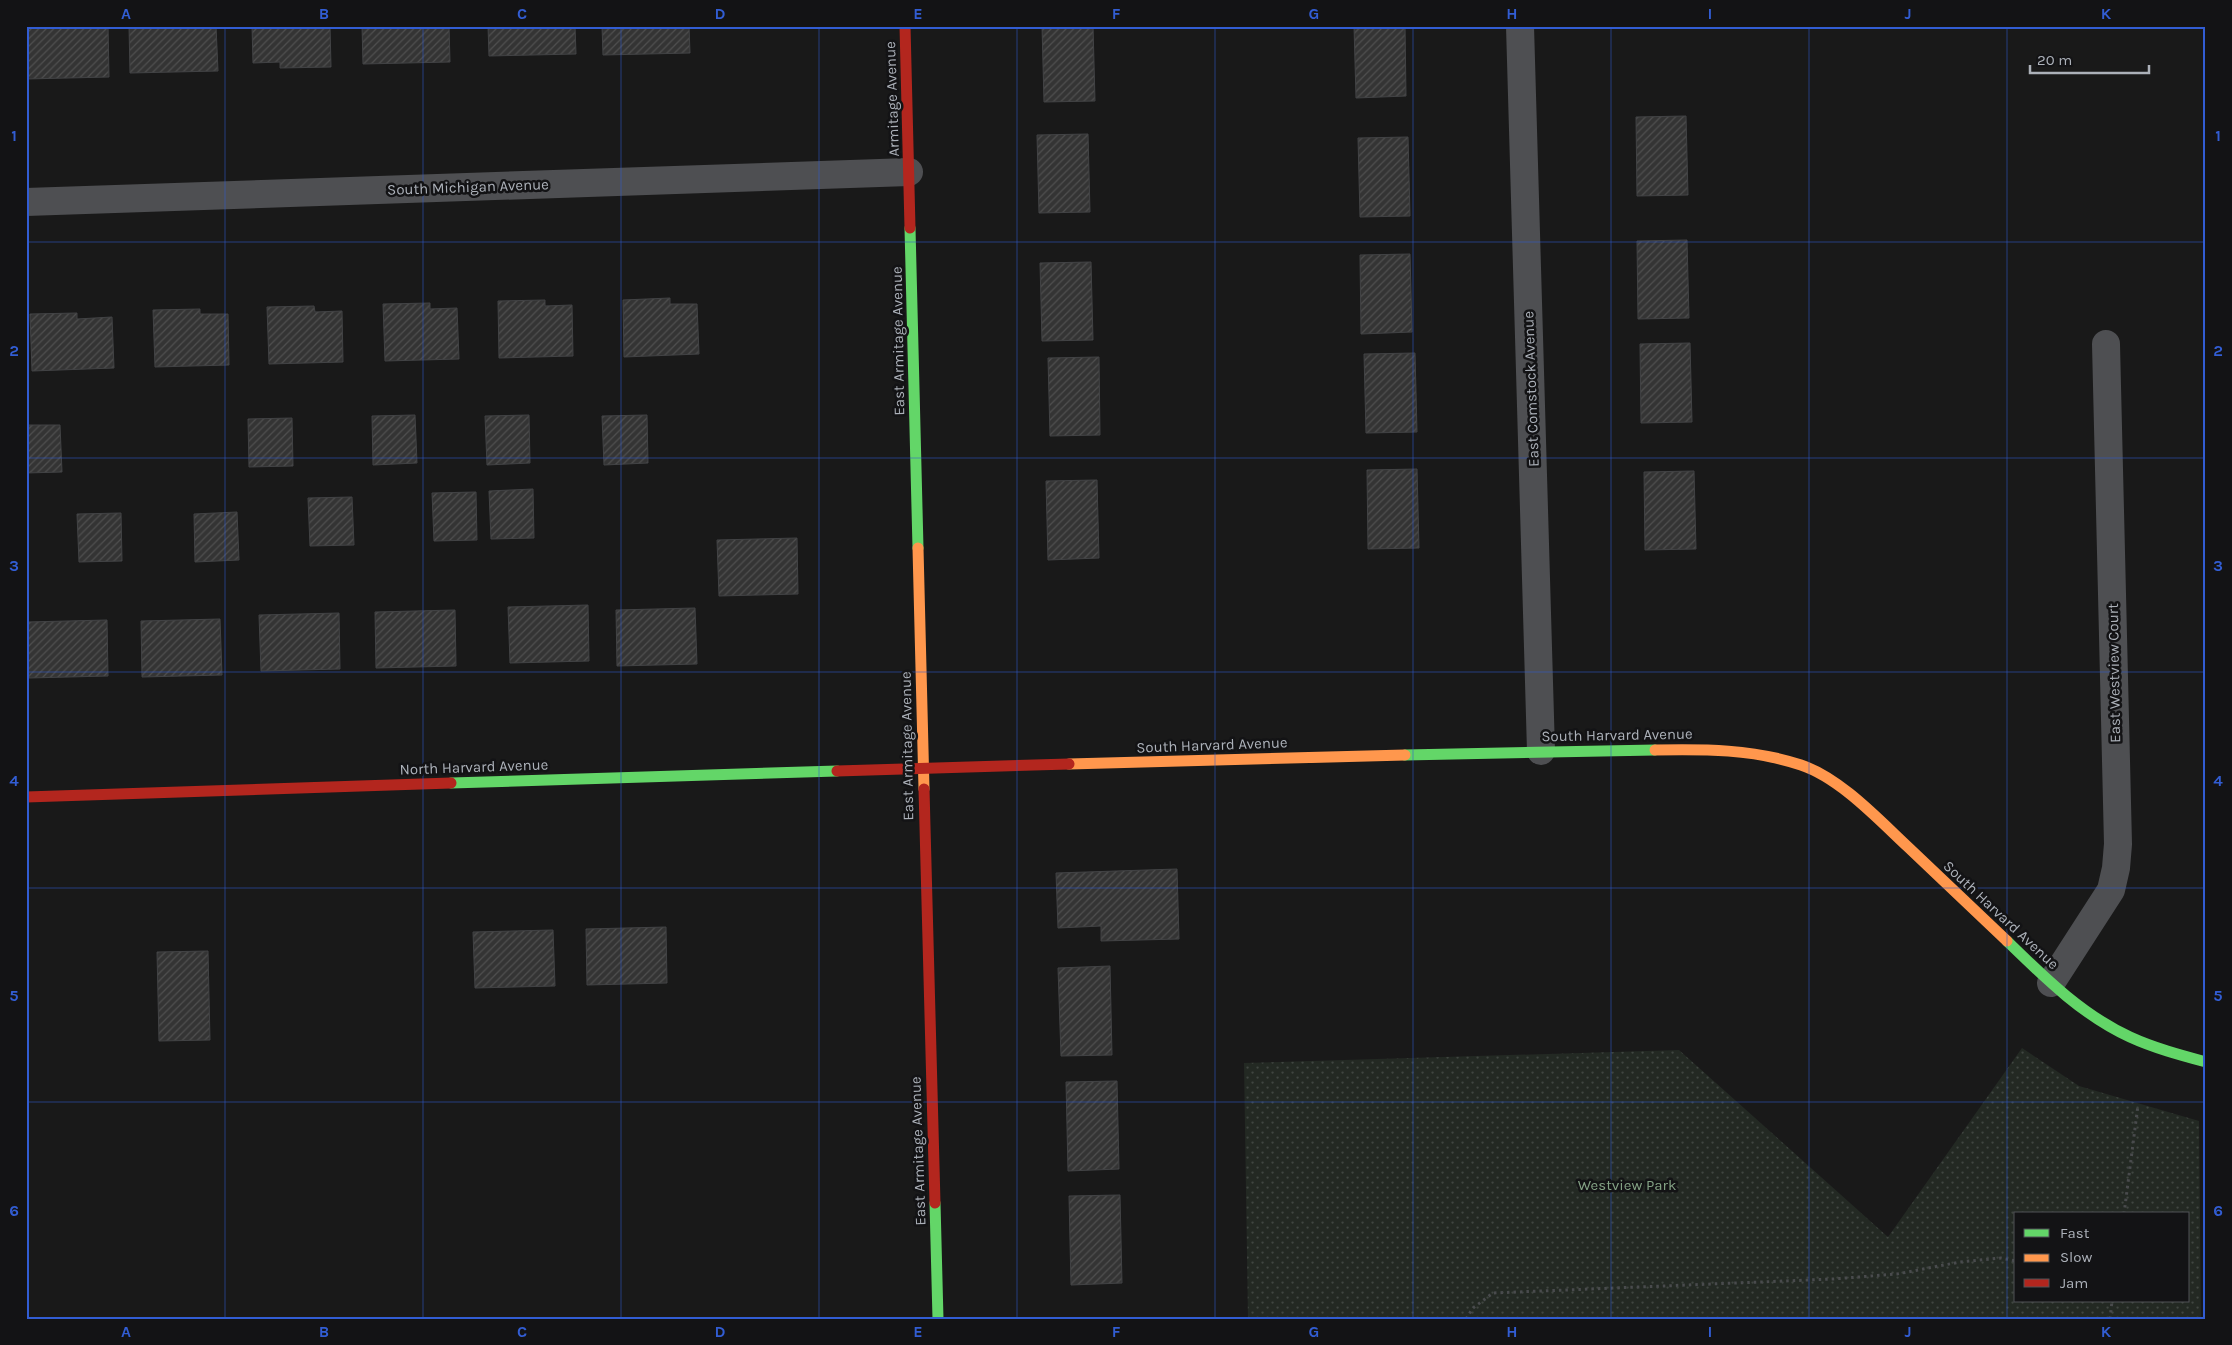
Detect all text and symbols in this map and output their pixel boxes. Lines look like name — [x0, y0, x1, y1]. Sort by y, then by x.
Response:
text: A — [121, 4, 131, 23]
text: B — [319, 4, 329, 23]
text: C — [517, 4, 527, 23]
text: D — [715, 4, 726, 23]
text: E — [913, 4, 923, 23]
text: F — [1112, 4, 1121, 23]
text: G — [1309, 4, 1319, 23]
text: H — [1506, 4, 1518, 23]
text: I — [1708, 4, 1712, 23]
text: J — [1904, 4, 1912, 23]
text: K — [2101, 4, 2112, 23]
street label: Armitage Avenue — [881, 41, 903, 157]
scale bar — [2030, 42, 2148, 74]
text: 20 m — [2037, 51, 2072, 69]
text: 1 — [11, 126, 17, 145]
text: 1 — [2215, 126, 2221, 145]
street label: South Michigan Avenue — [387, 175, 549, 199]
street label: East Armitage Avenue — [888, 266, 908, 416]
street label: East Comstock Avenue — [1519, 311, 1543, 467]
text: 2 — [9, 341, 19, 360]
text: 2 — [2213, 341, 2223, 360]
text: 3 — [9, 556, 19, 575]
text: 3 — [2213, 556, 2223, 575]
street label: East Westview Court — [2104, 603, 2124, 743]
street label: East Armitage Avenue — [897, 671, 917, 821]
street label: South Harvard Avenue — [1541, 725, 1693, 745]
street label: South Harvard Avenue — [1136, 733, 1288, 757]
street label: North Harvard Avenue — [399, 755, 549, 779]
text: 4 — [9, 771, 19, 790]
text: 4 — [2213, 771, 2223, 790]
street label: South Harvard Avenue — [1940, 857, 2062, 973]
text: 5 — [9, 986, 19, 1005]
text: 5 — [2213, 986, 2223, 1005]
street label: East Armitage Avenue — [906, 1076, 930, 1226]
park label: Westview Park — [1578, 1176, 1676, 1194]
text: 6 — [9, 1201, 19, 1220]
text: 6 — [2213, 1201, 2223, 1220]
legend — [2014, 1212, 2190, 1302]
text: Fast — [2060, 1224, 2090, 1242]
text: Slow — [2060, 1248, 2092, 1266]
text: Jam — [2060, 1274, 2088, 1292]
text: A — [121, 1322, 131, 1341]
text: B — [319, 1322, 329, 1341]
text: C — [517, 1322, 527, 1341]
text: D — [715, 1322, 726, 1341]
text: E — [913, 1322, 923, 1341]
text: F — [1112, 1322, 1121, 1341]
text: G — [1309, 1322, 1319, 1341]
text: H — [1506, 1322, 1518, 1341]
text: I — [1708, 1322, 1712, 1341]
text: J — [1904, 1322, 1912, 1341]
text: K — [2101, 1322, 2112, 1341]

